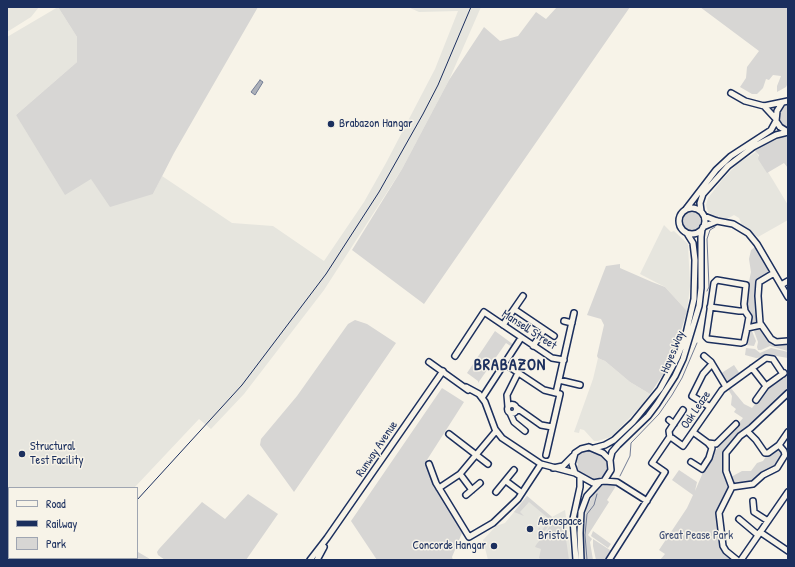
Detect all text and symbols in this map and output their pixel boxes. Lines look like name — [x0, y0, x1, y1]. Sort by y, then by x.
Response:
place label: Brabazon Hangar — [339, 117, 413, 131]
marker: Brabazon Hangar — [326, 119, 336, 129]
street label: Mansell Street — [499, 307, 559, 353]
street label: Hayes Way — [658, 329, 688, 375]
district label: BRABAZON — [474, 356, 546, 376]
street label: Oak Leaze — [678, 388, 714, 432]
street label: Runway Avenue — [353, 418, 401, 480]
place label: Structural Test Facility — [30, 440, 84, 468]
marker: Structural Test Facility — [17, 449, 27, 459]
legend — [8, 487, 138, 559]
text: Road — [46, 495, 66, 512]
text: Railway — [46, 515, 77, 532]
place label: Aerospace Bristol — [538, 515, 582, 543]
marker: Aerospace Bristol — [525, 524, 535, 534]
park label: Great Pease Park — [659, 529, 733, 543]
text: Park — [46, 535, 66, 552]
place label: Concorde Hangar — [412, 539, 486, 553]
marker: Concorde Hangar — [489, 541, 499, 551]

